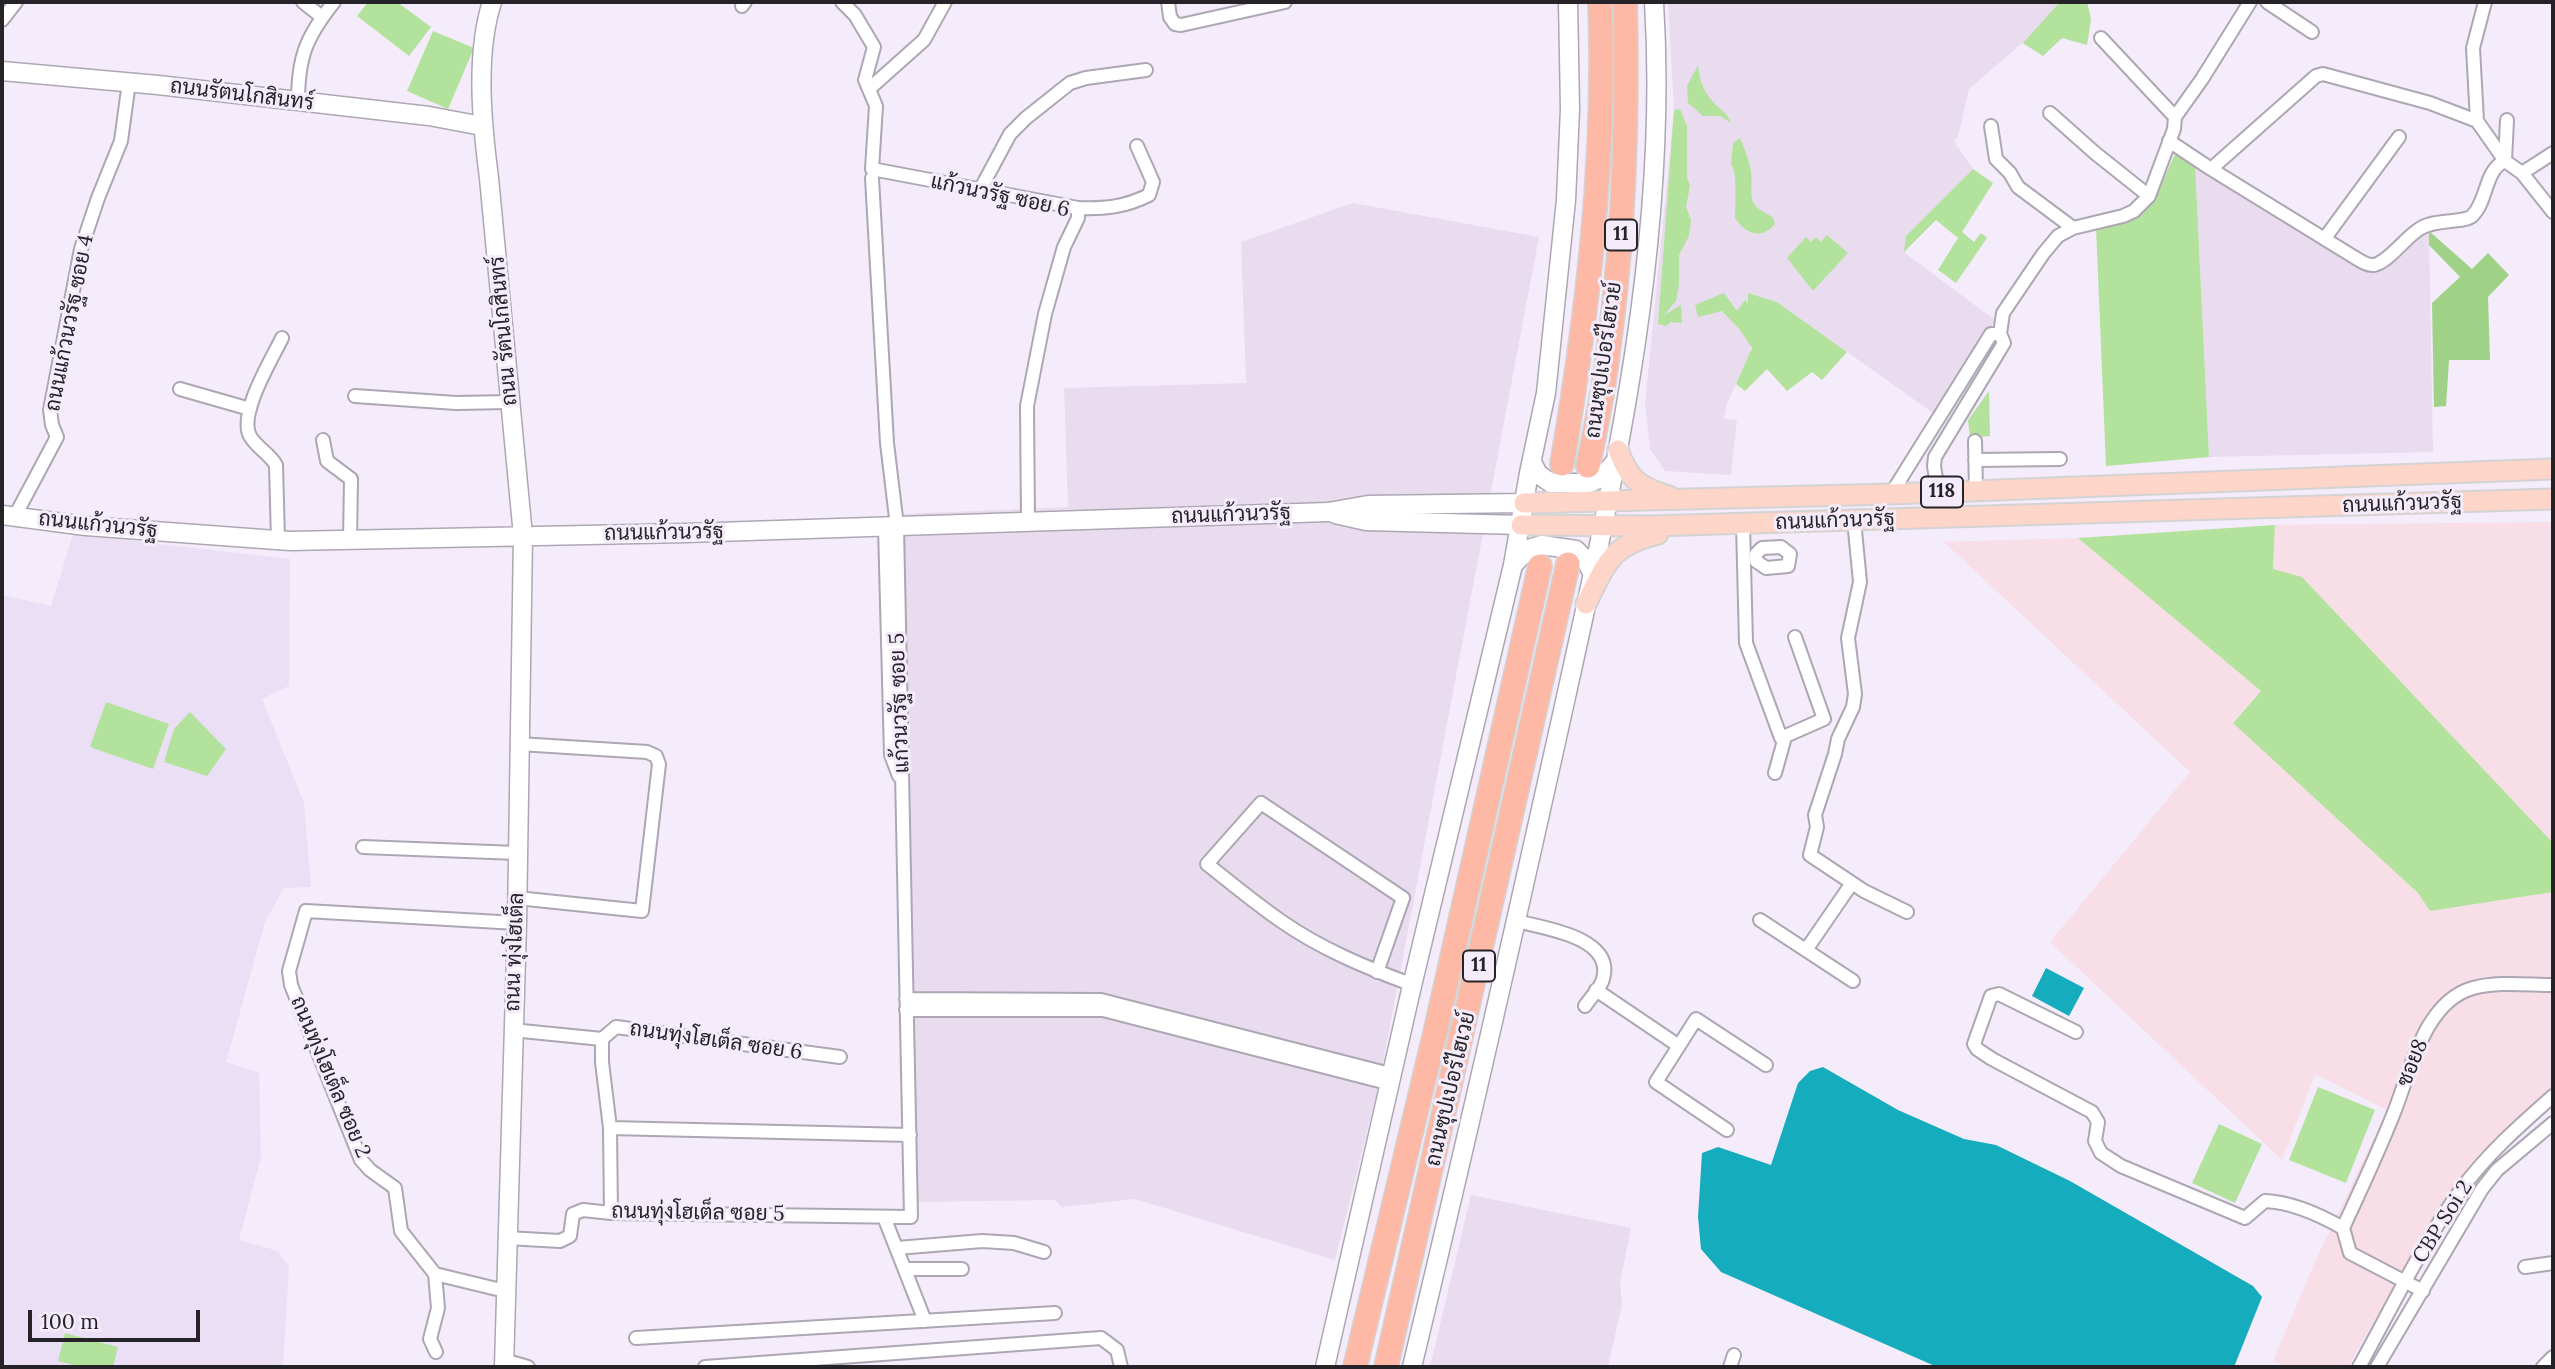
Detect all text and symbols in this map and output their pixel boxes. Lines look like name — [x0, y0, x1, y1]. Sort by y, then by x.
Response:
street label: ถนนรัตนโกสินทร์ — [169, 74, 315, 116]
street label: แก้วนวรัฐ ซอย 6 — [928, 169, 1072, 223]
road number: 11 — [1605, 219, 1637, 250]
street label: ถนนแก้วนวรัฐ ซอย 4 — [41, 233, 99, 413]
street label: ถนน รัตนโกสินทร์ — [485, 255, 523, 407]
street label: ถนนซุปเปอร์ไฮเวย์ — [1581, 280, 1627, 440]
road number: 118 — [1921, 477, 1963, 508]
street label: ถนนแก้วนวรัฐ — [2342, 489, 2462, 519]
street label: ถนนแก้วนวรัฐ — [1171, 500, 1291, 530]
street label: ถนนแก้วนวรัฐ — [37, 506, 159, 544]
street label: ถนนแก้วนวรัฐ — [1775, 506, 1895, 536]
street label: ถนนแก้วนวรัฐ — [604, 519, 724, 547]
street label: แก้วนวรัฐ ซอย 5 — [885, 632, 915, 774]
street label: ถนน ทุ่งโฮเต็ล — [500, 892, 530, 1012]
road number: 11 — [1463, 950, 1495, 982]
street label: ถนนทุ่งโฮเต็ล ซอย 2 — [285, 992, 375, 1162]
street label: ถนนซุปเปอร์ไฮเวย์ — [1421, 1009, 1481, 1169]
street label: ถนนทุ่งโฮเต็ล ซอย 6 — [628, 1016, 804, 1066]
street label: ซอย8 — [2392, 1036, 2434, 1090]
street label: CBP Soi 2 — [2408, 1176, 2478, 1268]
street label: ถนนทุ่งโฮเต็ล ซอย 5 — [611, 1199, 785, 1227]
scale bar — [32, 1296, 203, 1340]
text: 100 m — [41, 1308, 99, 1335]

